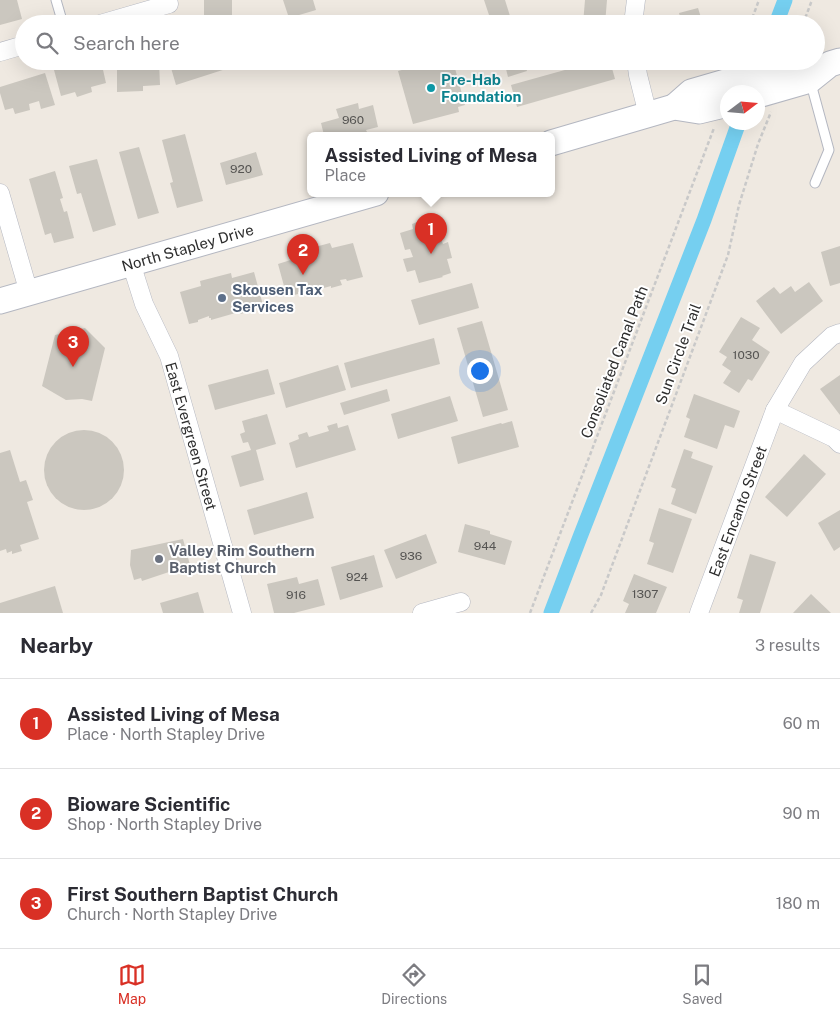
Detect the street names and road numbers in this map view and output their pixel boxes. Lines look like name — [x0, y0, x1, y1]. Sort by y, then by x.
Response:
street label: North Stapley Drive — [120, 220, 255, 274]
street label: Consoliated Canal Path — [577, 283, 651, 441]
street label: Sun Circle Trail — [652, 301, 704, 407]
street label: East Evergreen Street — [163, 360, 221, 512]
street label: East Encanto Street — [705, 443, 769, 579]

